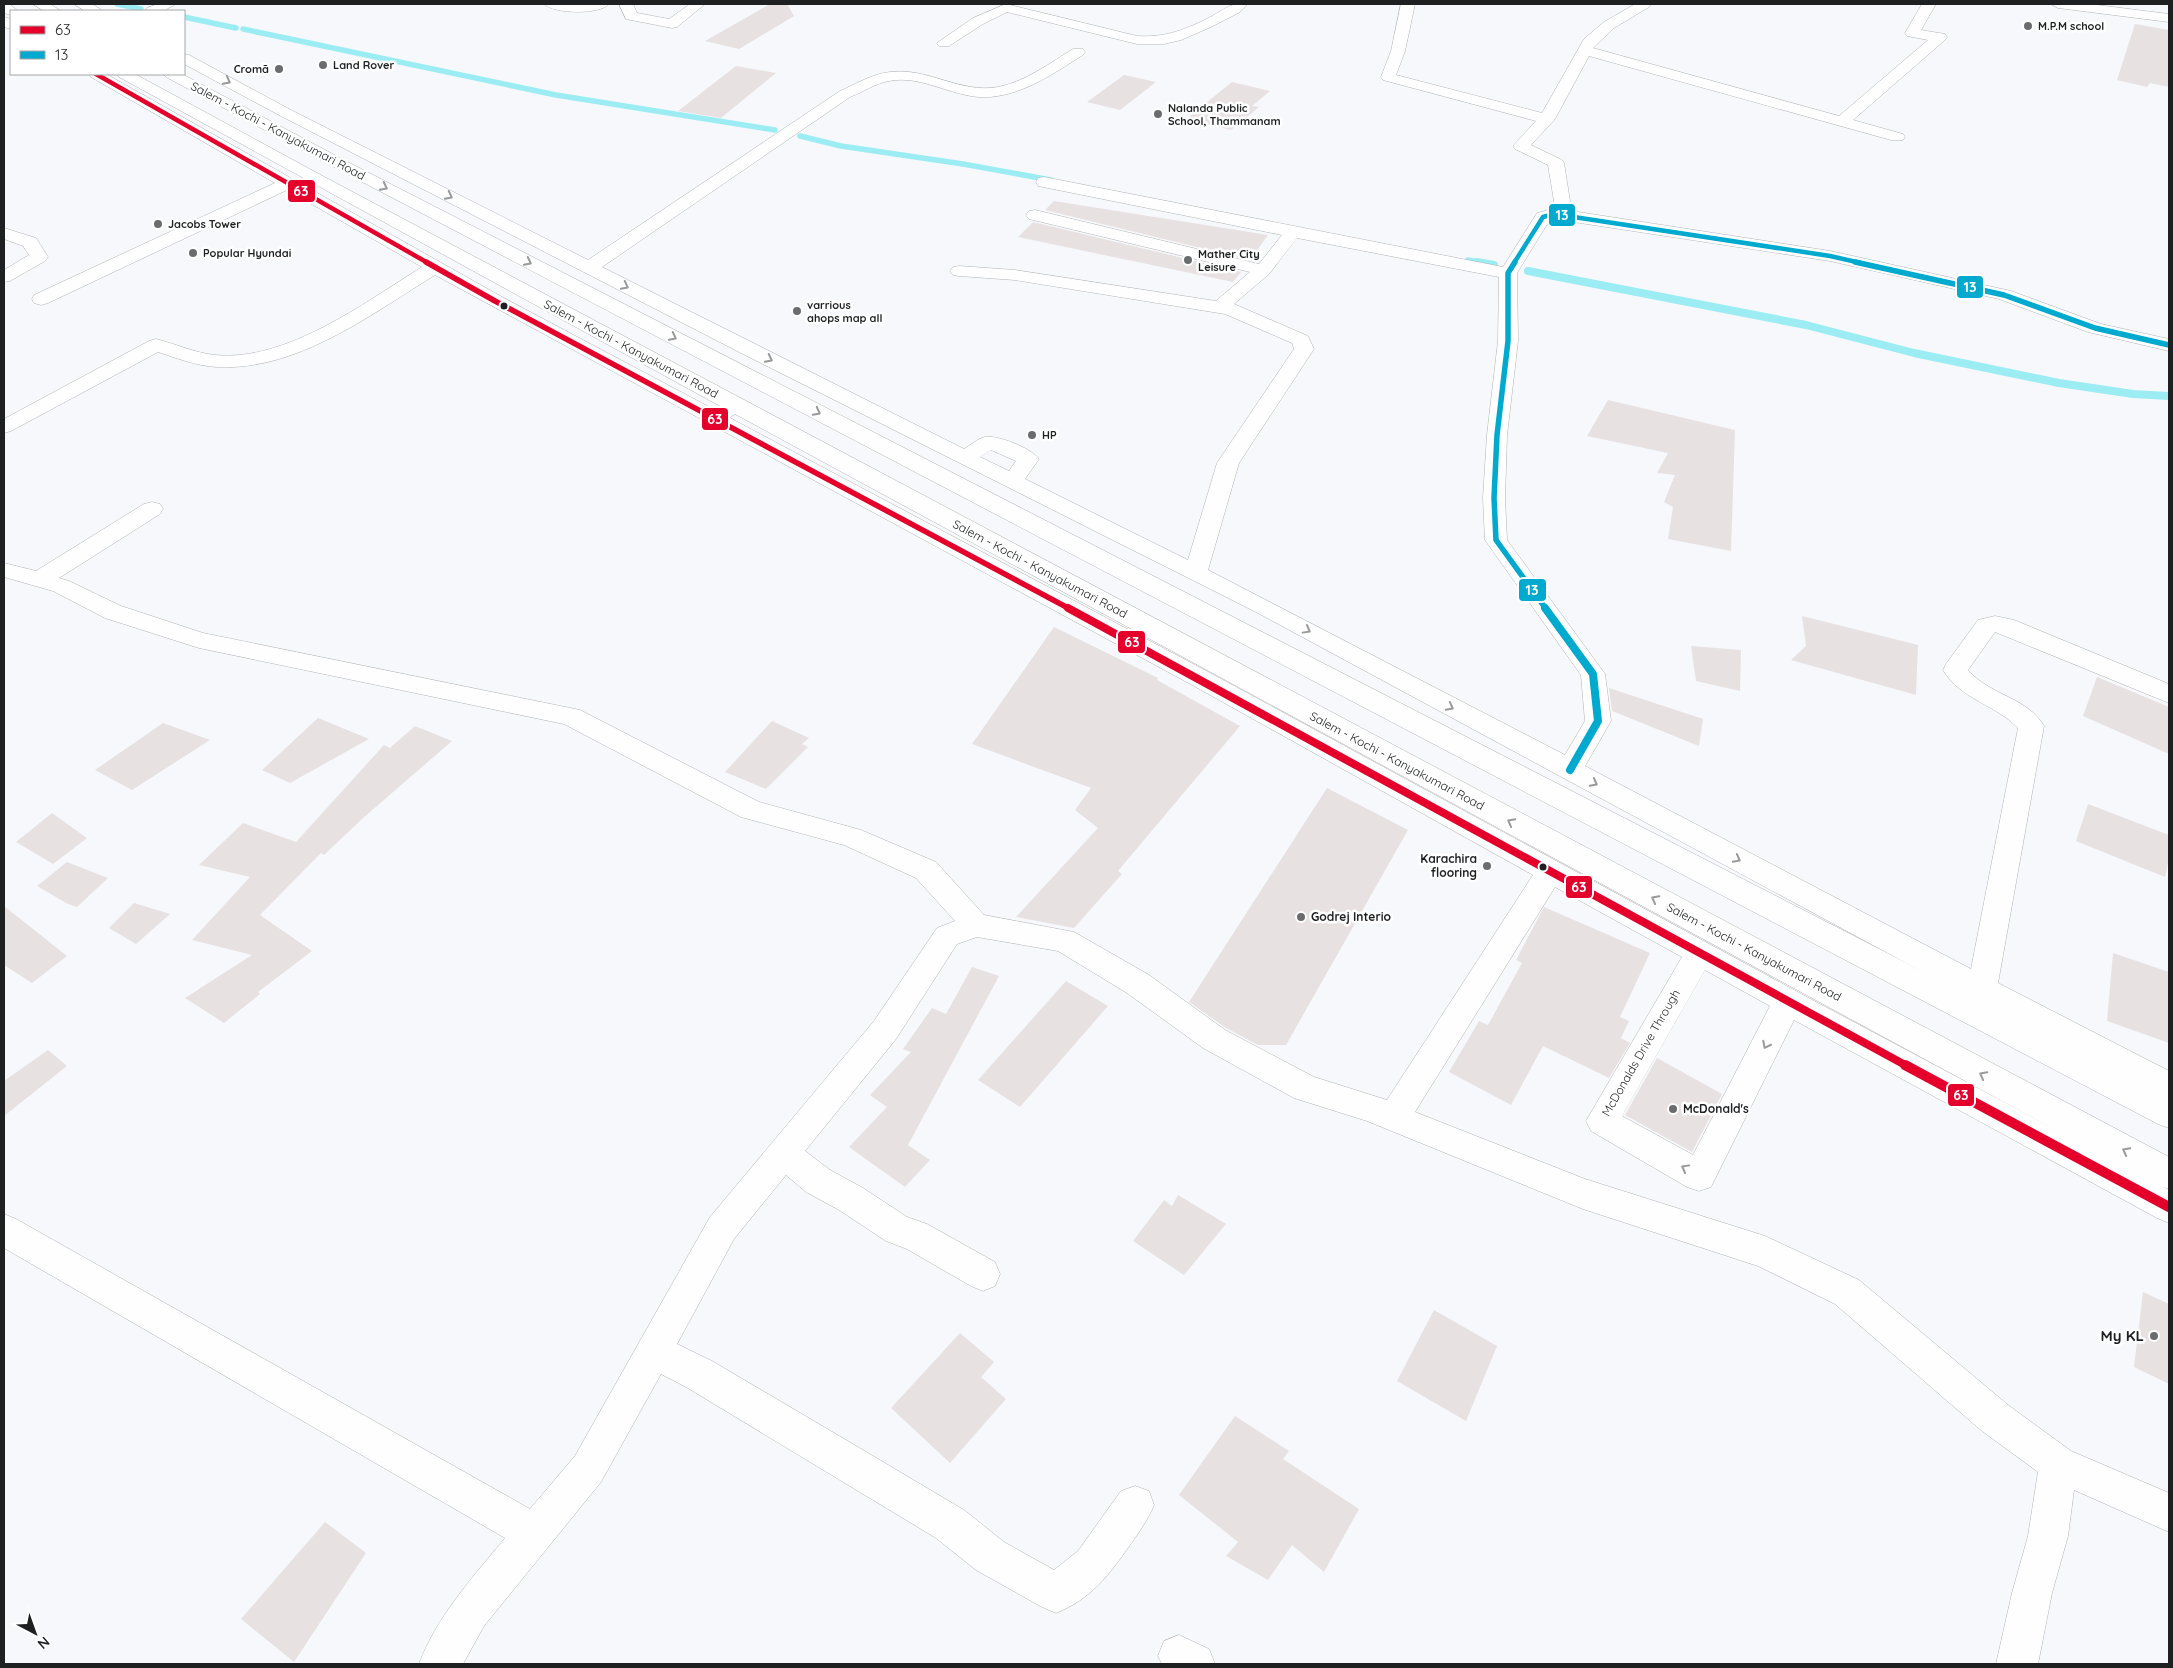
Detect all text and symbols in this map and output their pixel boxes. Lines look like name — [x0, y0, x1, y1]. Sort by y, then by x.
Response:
legend — [10, 10, 185, 75]
place label: M.P.M school — [2038, 19, 2104, 33]
text: 63 — [55, 20, 71, 39]
marker: M.P.M school — [2022, 20, 2034, 32]
text: 13 — [55, 45, 69, 64]
place label: Land Rover — [333, 58, 395, 72]
marker: Land Rover — [317, 59, 329, 71]
place label: Cromā — [234, 62, 269, 76]
marker: Cromā — [273, 63, 285, 75]
one-way arrow — [221, 75, 230, 85]
street label: Salem - Kochi - Kanyakumari Road — [188, 78, 368, 183]
place label: Nalanda Public School, Thammanam — [1168, 101, 1281, 128]
marker: Nalanda Public School, Thammanam — [1152, 108, 1164, 120]
line badge: 63 — [287, 179, 316, 203]
one-way arrow — [379, 181, 388, 191]
text: 63 — [293, 182, 309, 200]
one-way arrow — [443, 190, 452, 200]
line badge: 13 — [1548, 203, 1576, 227]
text: 13 — [1556, 206, 1568, 224]
place label: Jacobs Tower — [168, 217, 241, 231]
marker: Jacobs Tower — [152, 218, 164, 230]
place label: Popular Hyundai — [203, 246, 291, 260]
marker: Popular Hyundai — [187, 247, 199, 259]
place label: Mather City Leisure — [1198, 247, 1260, 274]
marker: Mather City Leisure — [1182, 254, 1194, 266]
one-way arrow — [523, 256, 532, 266]
line badge: 13 — [1956, 275, 1984, 299]
text: 13 — [1964, 278, 1976, 296]
one-way arrow — [619, 280, 628, 290]
street label: Salem - Kochi - Kanyakumari Road — [541, 296, 721, 401]
place label: varrious ahops map all — [807, 298, 882, 325]
unlabelled marker — [499, 301, 509, 311]
marker: varrious ahops map all — [791, 305, 803, 317]
one-way arrow — [667, 331, 676, 341]
one-way arrow — [764, 353, 773, 363]
one-way arrow — [811, 405, 820, 415]
line badge: 63 — [701, 407, 729, 431]
text: 63 — [707, 410, 723, 428]
place label: HP — [1042, 428, 1057, 442]
marker: HP — [1026, 429, 1038, 441]
street label: Salem - Kochi - Kanyakumari Road — [950, 516, 1130, 621]
line badge: 13 — [1518, 578, 1547, 602]
text: 13 — [1526, 581, 1538, 599]
one-way arrow — [1302, 624, 1311, 634]
line badge: 63 — [1117, 630, 1146, 654]
text: 63 — [1124, 633, 1140, 651]
one-way arrow — [1445, 701, 1454, 711]
street label: Salem - Kochi - Kanyakumari Road — [1307, 708, 1487, 813]
one-way arrow — [1588, 777, 1597, 787]
one-way arrow — [1508, 818, 1517, 828]
place label: Karachira flooring — [1420, 851, 1477, 880]
one-way arrow — [1732, 853, 1741, 863]
marker: Karachira flooring — [1481, 860, 1493, 872]
unlabelled marker — [1538, 862, 1548, 872]
line badge: 63 — [1565, 875, 1593, 899]
text: 63 — [1571, 878, 1587, 896]
one-way arrow — [1651, 895, 1660, 905]
street label: Salem - Kochi - Kanyakumari Road — [1664, 899, 1844, 1004]
place label: Godrej Interio — [1311, 909, 1391, 924]
marker: Godrej Interio — [1295, 911, 1307, 923]
street label: McDonalds Drive Through — [1598, 987, 1683, 1119]
one-way arrow — [1762, 1040, 1772, 1049]
one-way arrow — [1979, 1071, 1988, 1081]
line badge: 63 — [1947, 1083, 1975, 1107]
text: 63 — [1953, 1086, 1969, 1104]
place label: McDonald's — [1683, 1101, 1749, 1116]
marker: McDonald's — [1667, 1103, 1679, 1115]
one-way arrow — [2123, 1148, 2132, 1158]
one-way arrow — [1682, 1164, 1691, 1174]
place label: My KL — [2100, 1326, 2144, 1345]
marker: My KL — [2148, 1330, 2160, 1342]
north arrow — [10, 1608, 60, 1658]
text: N — [34, 1633, 53, 1653]

